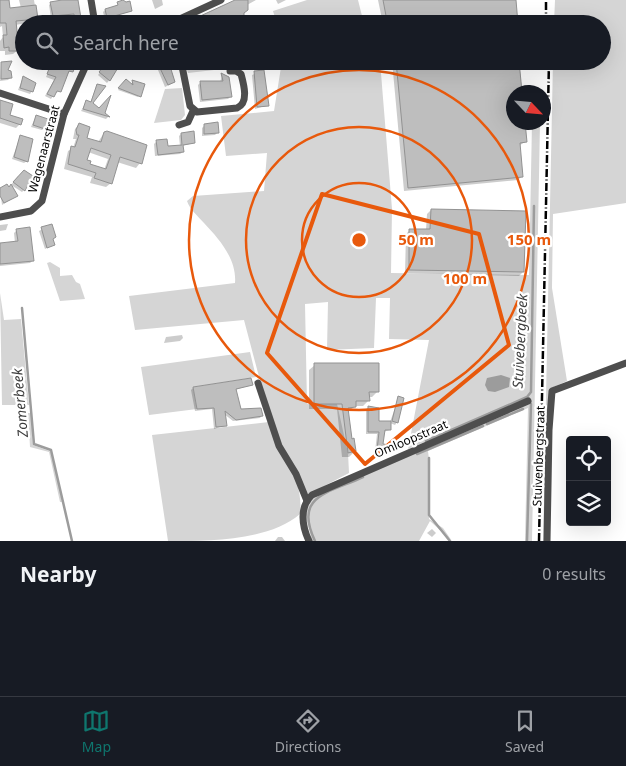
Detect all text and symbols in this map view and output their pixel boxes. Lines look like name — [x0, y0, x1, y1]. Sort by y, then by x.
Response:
search box — [15, 15, 611, 70]
icon: search — [33, 29, 61, 57]
text: Search here — [73, 30, 179, 56]
north arrow — [506, 85, 551, 130]
street label: Wagenaarstraat — [24, 102, 64, 195]
text: 50 m — [398, 229, 434, 249]
text: 150 m — [507, 229, 551, 249]
centre of rings — [350, 231, 368, 249]
text: 100 m — [443, 268, 487, 288]
water label: Stuivebergbeek — [508, 292, 532, 389]
water label: Zomerbeek — [7, 367, 32, 439]
street label: Stuivenbergstraat — [528, 405, 549, 507]
street label: Omloopstraat — [371, 415, 451, 462]
map controls — [566, 436, 611, 526]
button: locate — [566, 436, 611, 481]
button: layers — [566, 481, 611, 526]
text: Nearby — [20, 560, 96, 588]
text: 0 results — [542, 563, 606, 585]
tab: Map — [82, 707, 111, 756]
tab: Directions — [275, 707, 341, 756]
tab: Saved — [505, 707, 544, 756]

